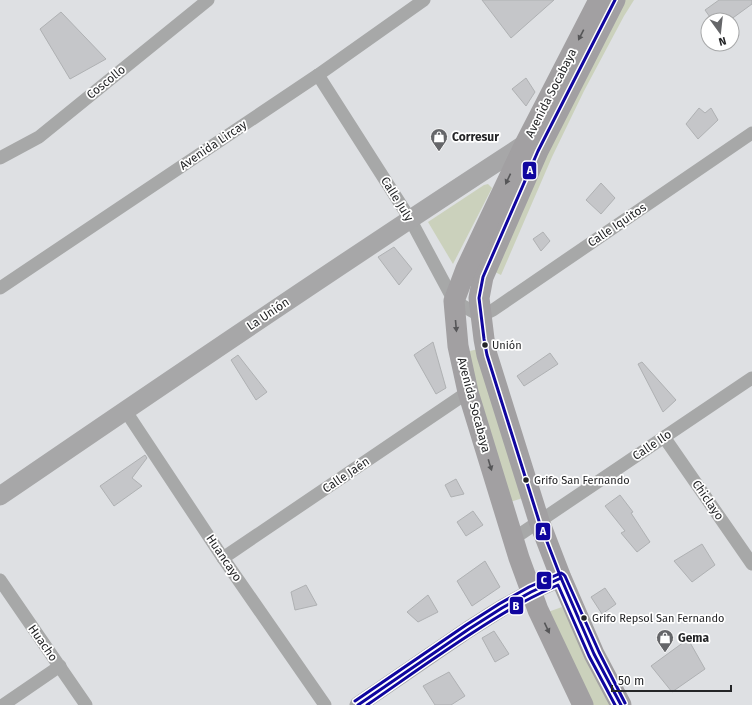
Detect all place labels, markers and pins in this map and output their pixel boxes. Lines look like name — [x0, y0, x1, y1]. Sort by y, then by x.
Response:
shop icon: Corresur — [429, 127, 449, 152]
place label: Corresur — [452, 130, 499, 144]
place label: Unión — [492, 339, 522, 352]
marker: Unión — [480, 340, 490, 350]
place label: Grifo San Fernando — [534, 474, 630, 487]
marker: Grifo San Fernando — [521, 475, 531, 485]
place label: Grifo Repsol San Fernando — [592, 612, 724, 625]
marker: Grifo Repsol San Fernando — [579, 613, 589, 623]
shop icon: Gema — [655, 628, 675, 653]
place label: Gema — [678, 631, 710, 645]

